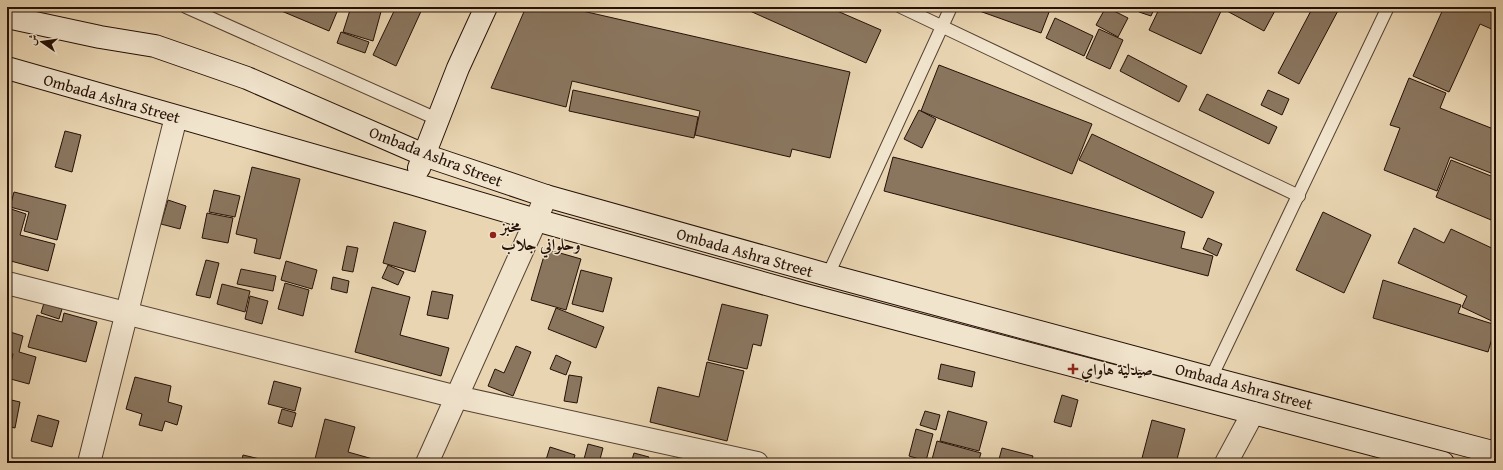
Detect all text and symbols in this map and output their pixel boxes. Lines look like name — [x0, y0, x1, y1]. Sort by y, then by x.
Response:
north arrow — [22, 22, 62, 62]
text: ش — [23, 33, 41, 47]
street label: Ombada Ashra Street — [41, 67, 184, 129]
street label: Ombada Ashra Street — [366, 119, 507, 193]
place label: مخبز وحلواني جلاب — [499, 214, 581, 258]
street label: Ombada Ashra Street — [674, 221, 817, 283]
marker: مخبز وحلواني جلاب — [488, 230, 498, 240]
street label: Ombada Ashra Street — [1173, 356, 1316, 416]
place label: صيدلية هاواي — [1081, 357, 1153, 383]
marker: صيدلية هاواي — [1068, 364, 1078, 374]

